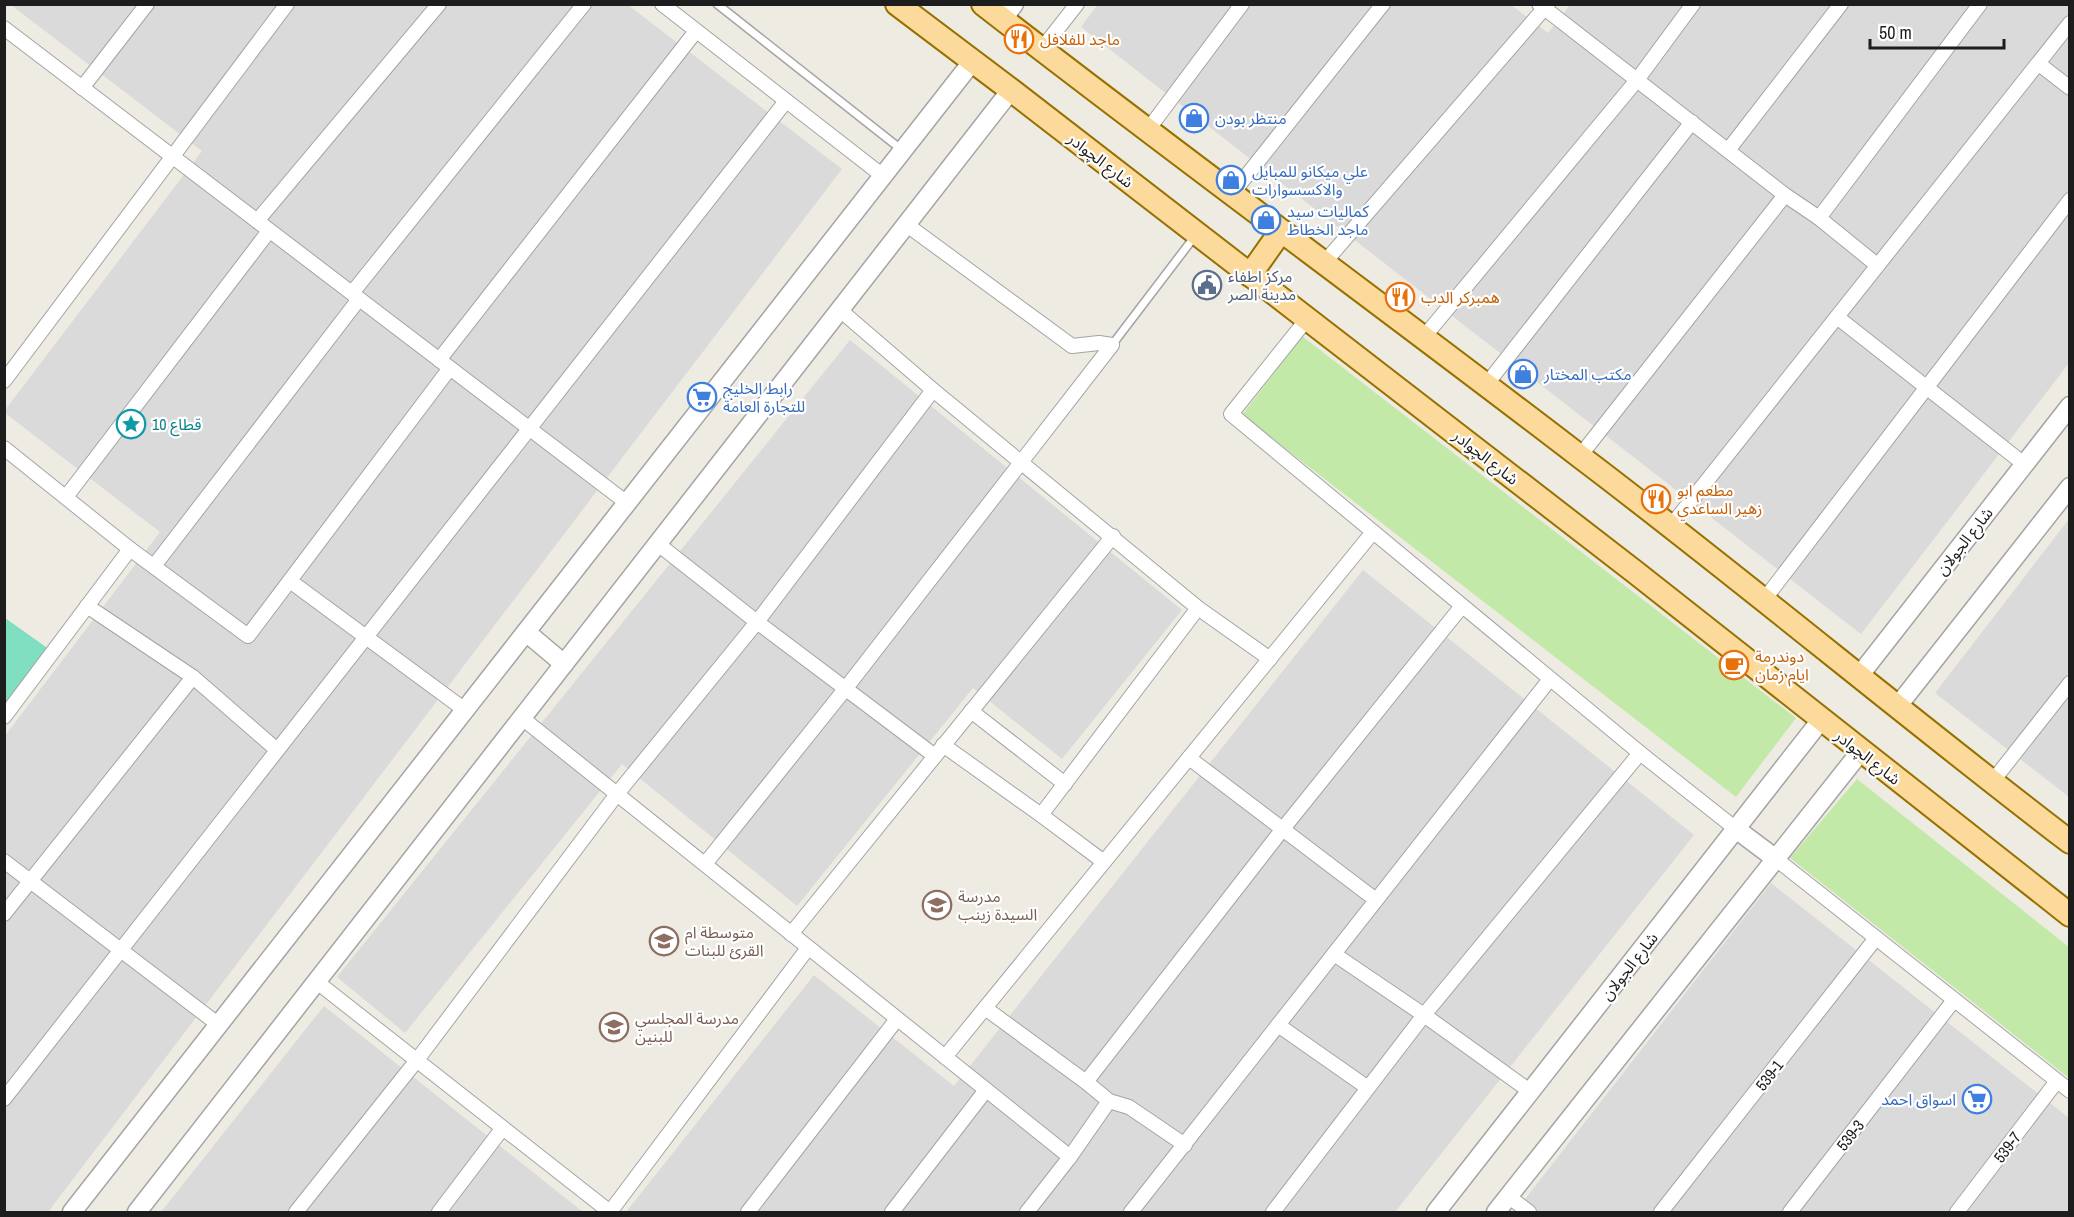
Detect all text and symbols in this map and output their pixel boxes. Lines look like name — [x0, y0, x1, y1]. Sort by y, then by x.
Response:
scale bar — [1870, 12, 2004, 50]
text: 50 m — [1879, 20, 1912, 45]
restaurant icon: ماجد للفلافل — [1003, 23, 1035, 55]
place label: ماجد للفلافل — [1040, 28, 1120, 50]
shop icon: منتظر بودن — [1178, 102, 1210, 134]
place label: منتظر بودن — [1215, 107, 1287, 129]
street label: شارع الچوادر — [1062, 127, 1138, 194]
place label: علي ميكانو للمبايل والاكسسوارات — [1252, 160, 1368, 200]
shop icon: علي ميكانو للمبايل والاكسسوارات — [1215, 164, 1247, 196]
place label: كماليات سيد ماجد الخطاط — [1287, 200, 1369, 240]
shop icon: كماليات سيد ماجد الخطاط — [1250, 204, 1282, 236]
place label: مركز اطفاء مدينة الصر — [1227, 265, 1296, 305]
public building icon: مركز اطفاء مدينة الصر — [1191, 269, 1223, 301]
restaurant icon: همبركر الدب — [1384, 281, 1416, 313]
place label: همبركر الدب — [1421, 286, 1500, 308]
shop icon: مكتب المختار — [1507, 358, 1539, 390]
place label: مكتب المختار — [1543, 363, 1632, 385]
place label: رابط الخليج للتجارة العامة — [723, 377, 805, 417]
supermarket icon: رابط الخليج للتجارة العامة — [686, 381, 718, 413]
place icon: قطاع 10 — [115, 408, 147, 440]
place label: قطاع 10 — [152, 413, 202, 437]
street label: شارع الچوادر — [1447, 424, 1523, 491]
place label: مطعم ابو زهير الساعدي — [1677, 479, 1762, 521]
restaurant icon: مطعم ابو زهير الساعدي — [1640, 483, 1672, 515]
street label: شارع الجولان — [1930, 502, 1999, 581]
place label: دوندرمة ايام زمان — [1755, 645, 1809, 687]
cafe icon: دوندرمة ايام زمان — [1718, 649, 1750, 681]
street label: شارع الچوادر — [1829, 724, 1905, 791]
place label: مدرسة السيدة زينب — [958, 885, 1037, 925]
school or university icon: مدرسة السيدة زينب — [921, 889, 953, 921]
place label: متوسطة ام القرئ للبنات — [685, 921, 764, 961]
school or university icon: متوسطة ام القرئ للبنات — [648, 925, 680, 957]
street label: شارع الجولان — [1595, 927, 1664, 1006]
place label: مدرسة المجلسي للبنين — [635, 1007, 739, 1047]
school or university icon: مدرسة المجلسي للبنين — [598, 1011, 630, 1043]
street label: 539-1 — [1750, 1054, 1788, 1095]
supermarket icon: اسواق احمد — [1961, 1083, 1993, 1115]
place label: اسواق احمد — [1881, 1088, 1956, 1110]
street label: 539-3 — [1831, 1115, 1869, 1155]
street label: 539-7 — [1988, 1127, 2026, 1167]

